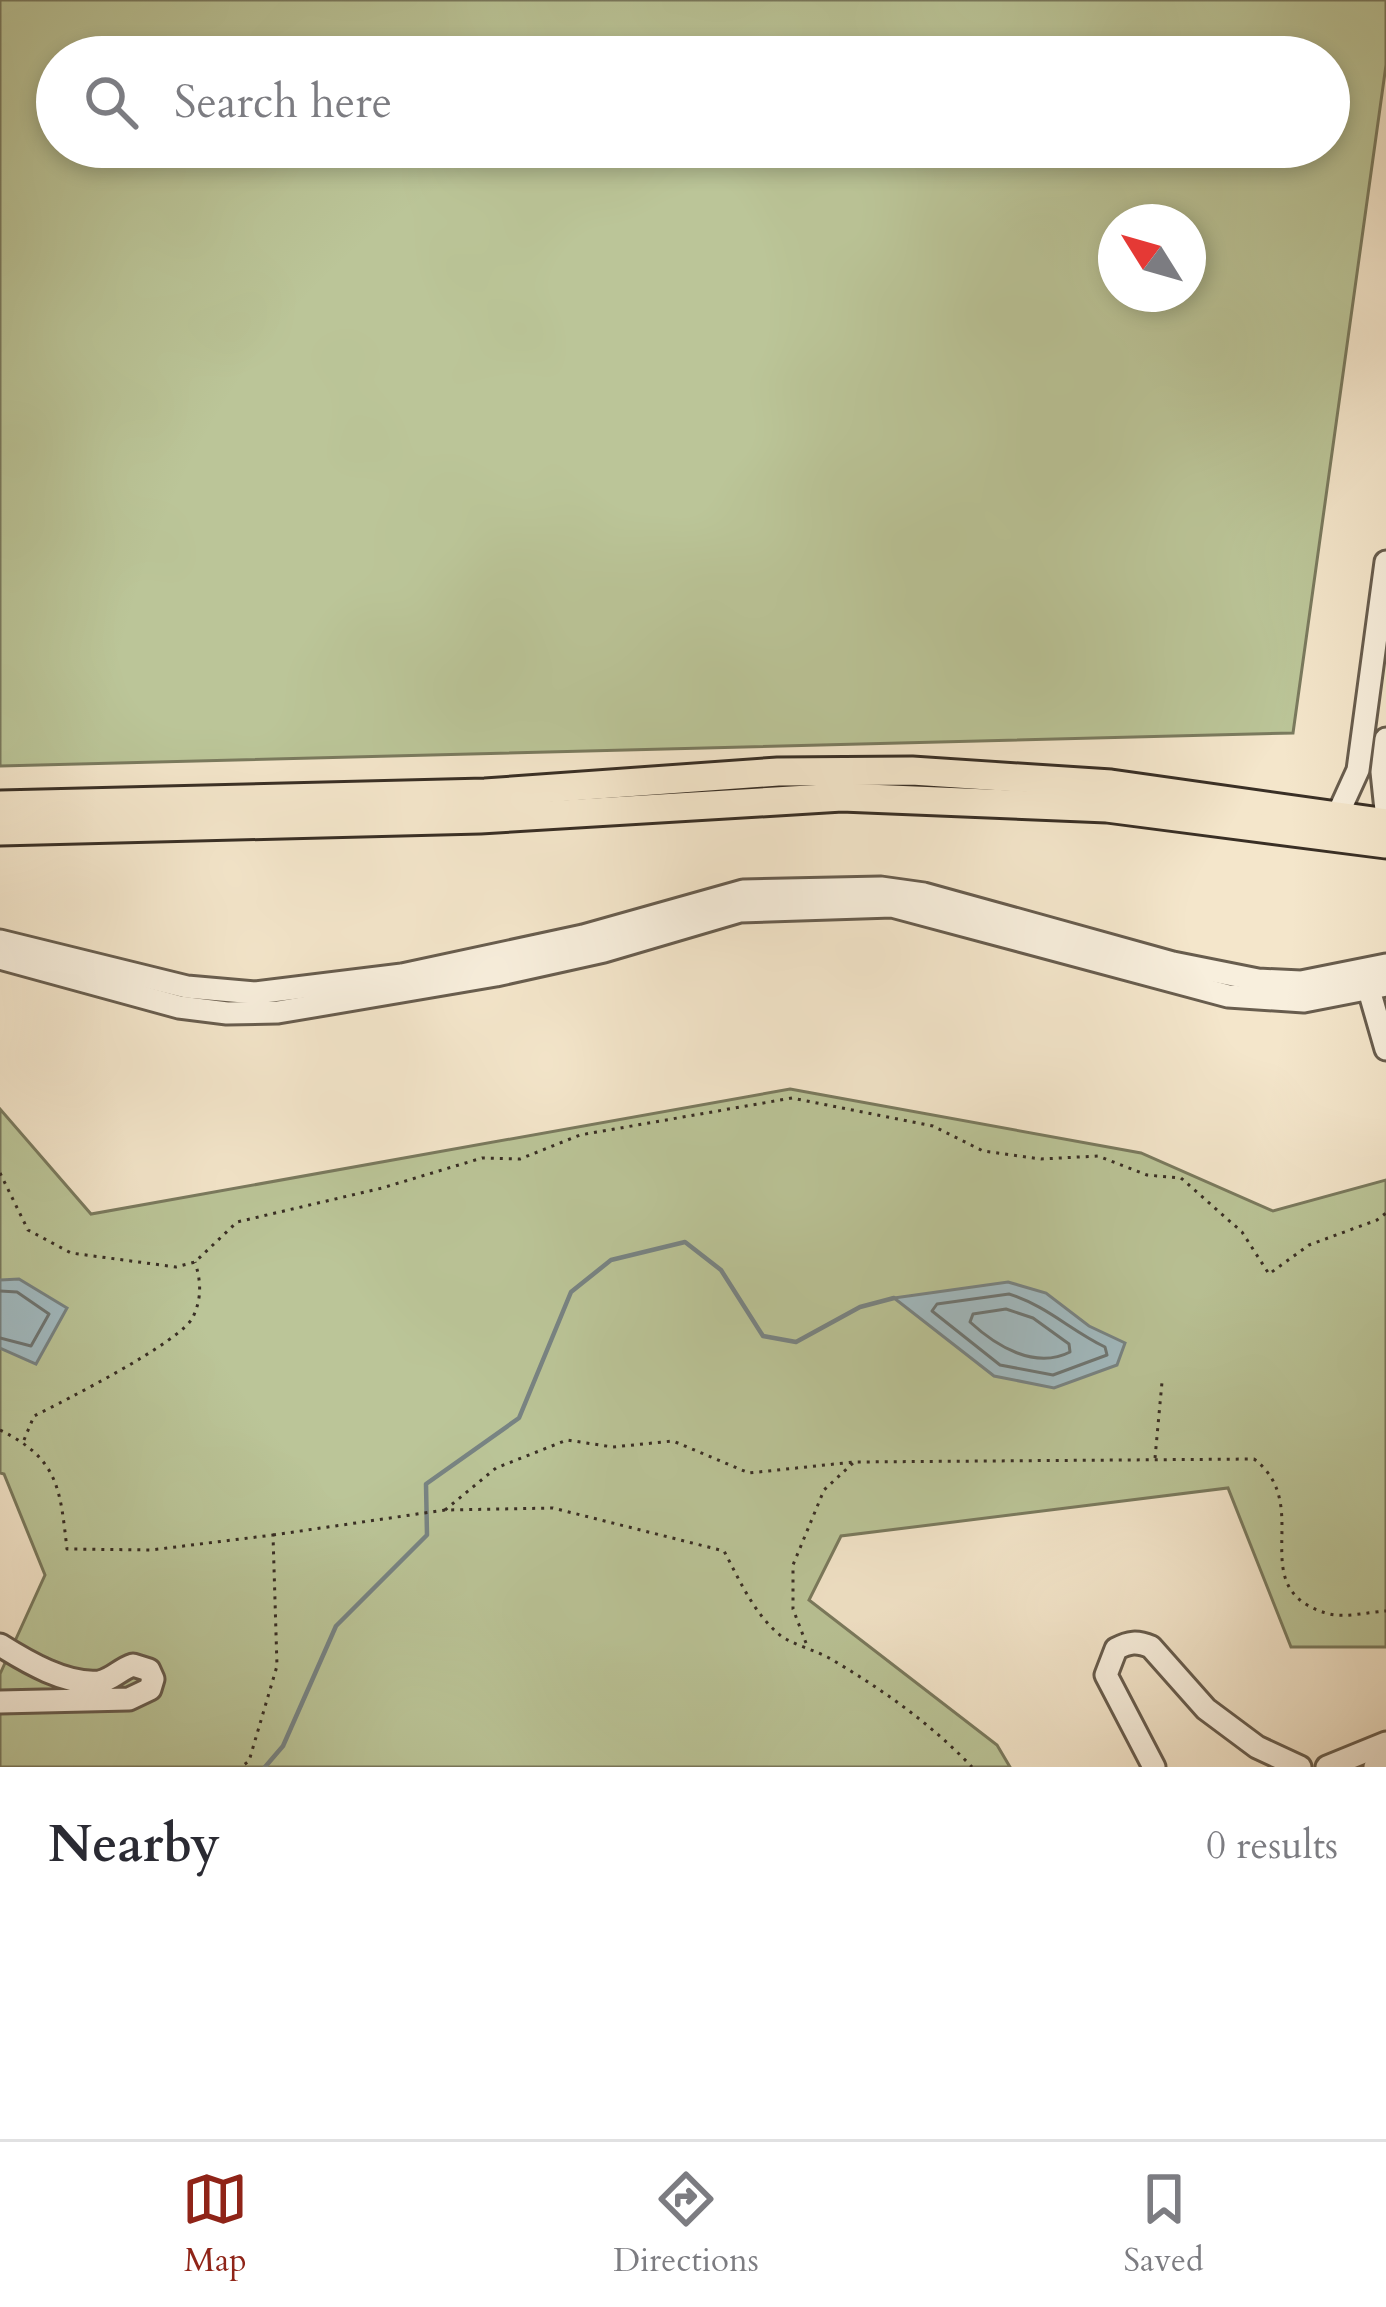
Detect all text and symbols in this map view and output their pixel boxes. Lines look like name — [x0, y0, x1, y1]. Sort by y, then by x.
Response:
search box — [36, 36, 1350, 168]
icon: search — [78, 69, 144, 135]
text: Search here — [174, 72, 392, 133]
north arrow — [1098, 204, 1206, 312]
text: Nearby — [48, 1810, 220, 1880]
text: 0 results — [1206, 1819, 1338, 1872]
tab: Map — [182, 2166, 248, 2283]
tab: Directions — [613, 2166, 759, 2283]
tab: Saved — [1124, 2166, 1204, 2283]

